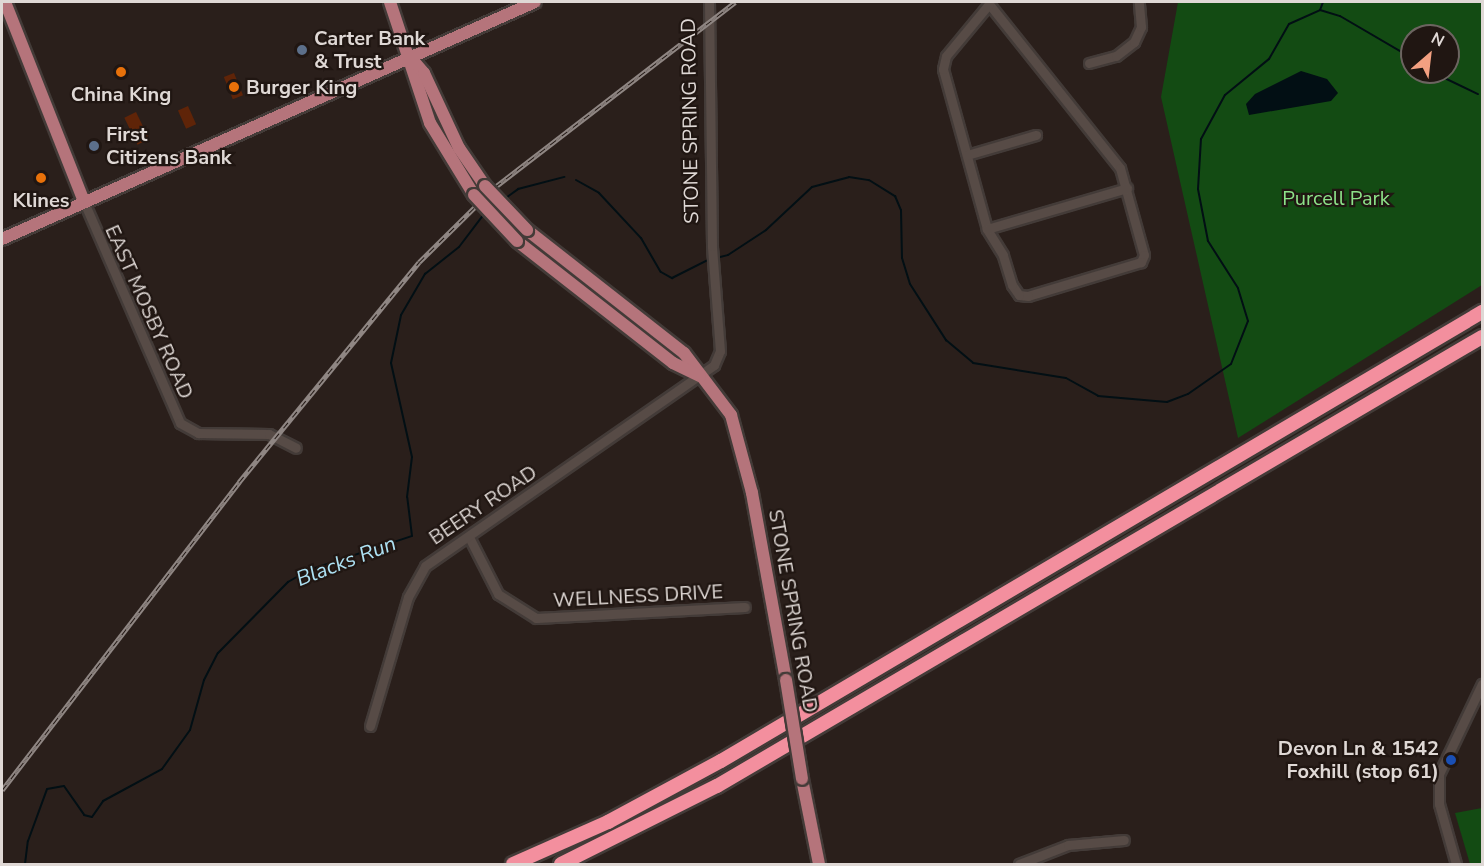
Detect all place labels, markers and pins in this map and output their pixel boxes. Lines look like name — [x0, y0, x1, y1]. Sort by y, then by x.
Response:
place label: Carter Bank & Trust — [314, 27, 425, 74]
marker: Carter Bank & Trust — [295, 43, 309, 57]
marker: China King — [114, 65, 128, 79]
place label: Burger King — [246, 75, 357, 99]
marker: Burger King — [227, 80, 241, 94]
place label: China King — [71, 82, 171, 106]
place label: First Citizens Bank — [106, 122, 232, 169]
marker: First Citizens Bank — [87, 139, 101, 153]
marker: Klines — [34, 171, 48, 185]
place label: Klines — [12, 188, 70, 212]
place label: Devon Ln & 1542 Foxhill (stop 61) — [1278, 736, 1439, 783]
marker: Devon Ln & 1542 Foxhill (stop 61) — [1444, 753, 1458, 767]

